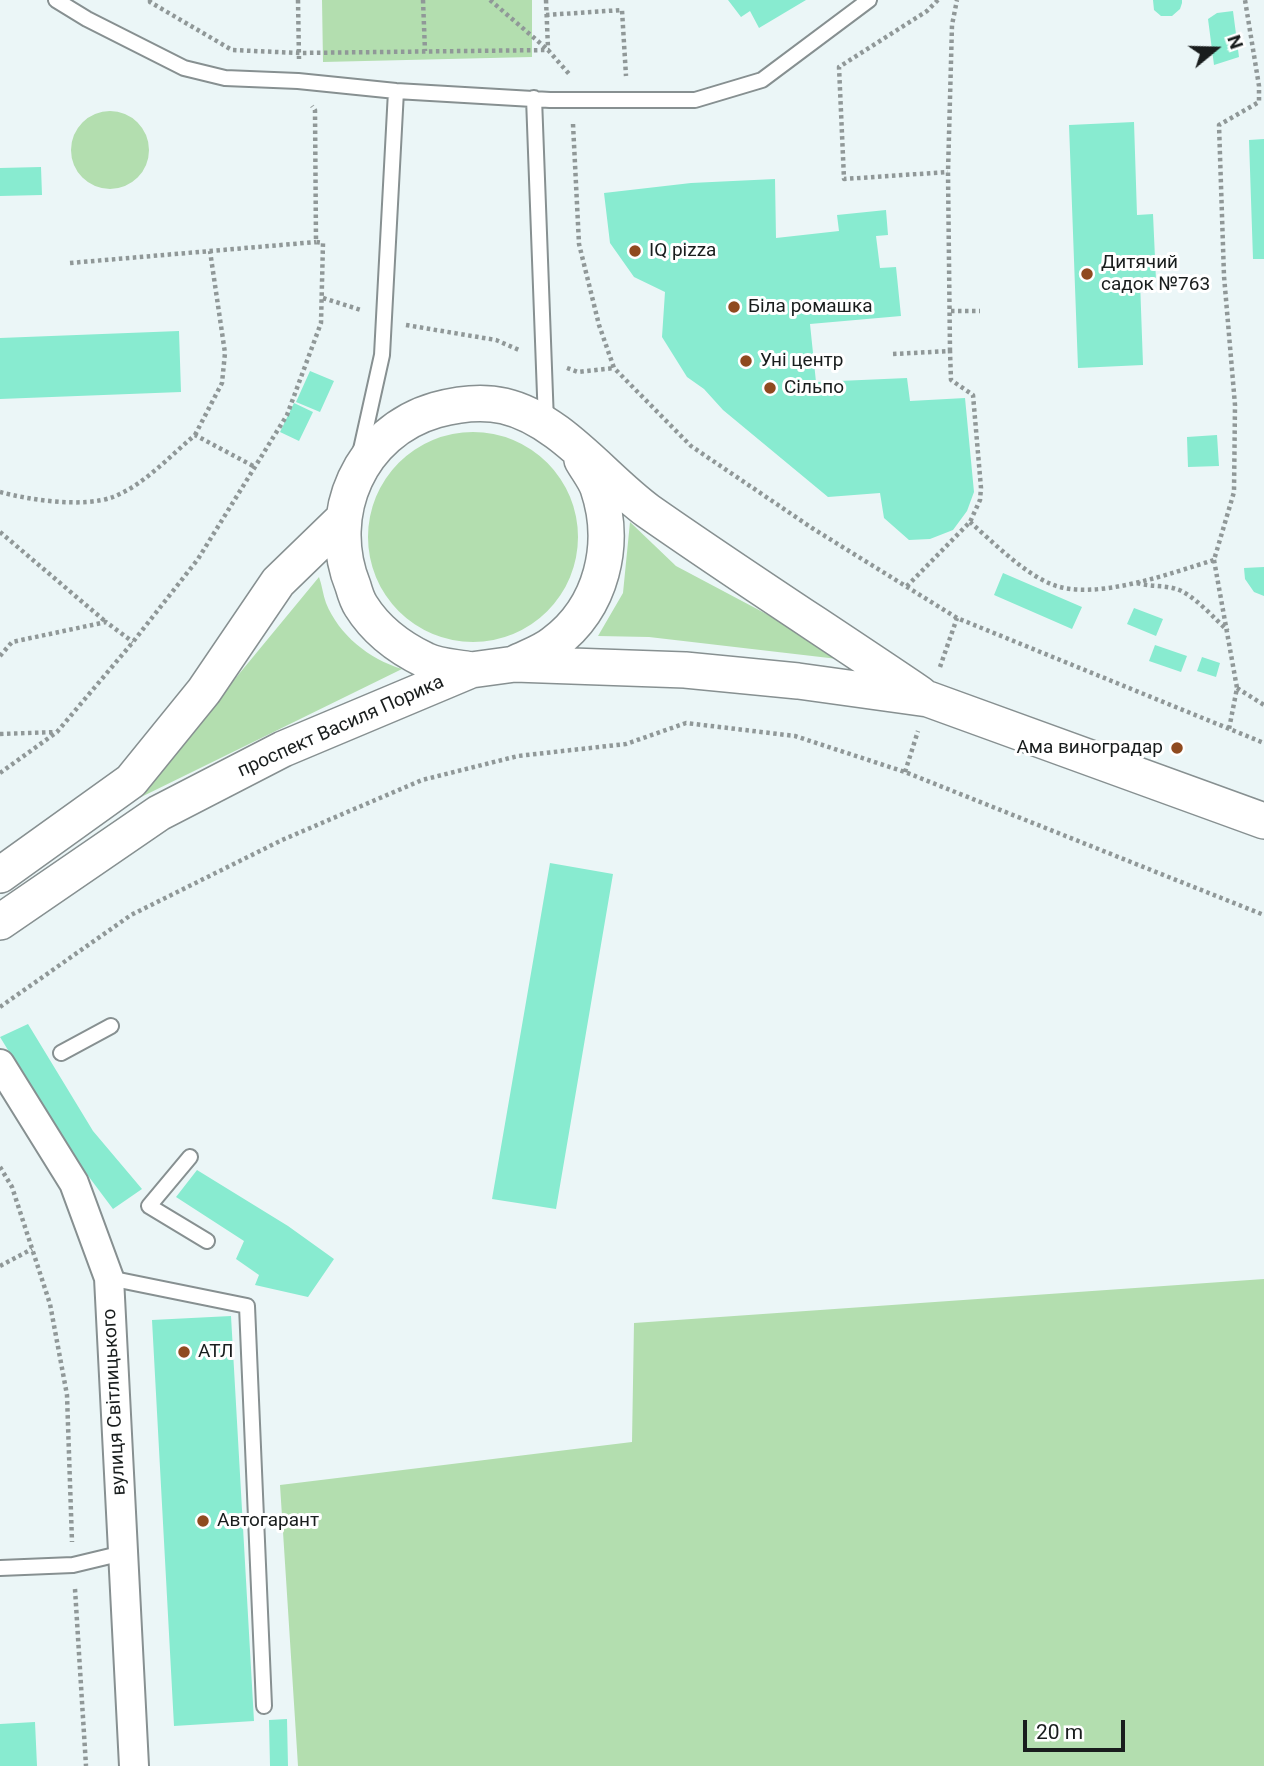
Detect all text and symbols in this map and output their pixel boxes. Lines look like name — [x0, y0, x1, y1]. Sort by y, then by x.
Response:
north arrow — [1180, 14, 1250, 84]
text: N — [1222, 32, 1248, 52]
place label: IQ pizza — [649, 240, 716, 262]
marker: IQ pizza — [627, 243, 643, 259]
place label: Дитячий садок №763 — [1101, 252, 1210, 296]
marker: Дитячий садок №763 — [1079, 266, 1095, 282]
place label: Біла ромашка — [748, 296, 873, 318]
marker: Біла ромашка — [726, 299, 742, 315]
place label: Уні центр — [760, 350, 843, 372]
marker: Уні центр — [738, 353, 754, 369]
place label: Сільпо — [784, 377, 844, 399]
marker: Сільпо — [762, 380, 778, 396]
street label: проспект Василя Порика — [234, 671, 448, 783]
place label: Ама виноградар — [1016, 737, 1163, 759]
marker: Ама виноградар — [1169, 740, 1185, 756]
street label: вулиця Світлицького — [99, 1308, 131, 1496]
place label: АТЛ — [198, 1341, 233, 1363]
marker: АТЛ — [176, 1344, 192, 1360]
place label: Автогарант — [217, 1510, 319, 1532]
marker: Автогарант — [195, 1513, 211, 1529]
scale bar — [1026, 1706, 1128, 1750]
text: 20 m — [1036, 1720, 1083, 1744]

